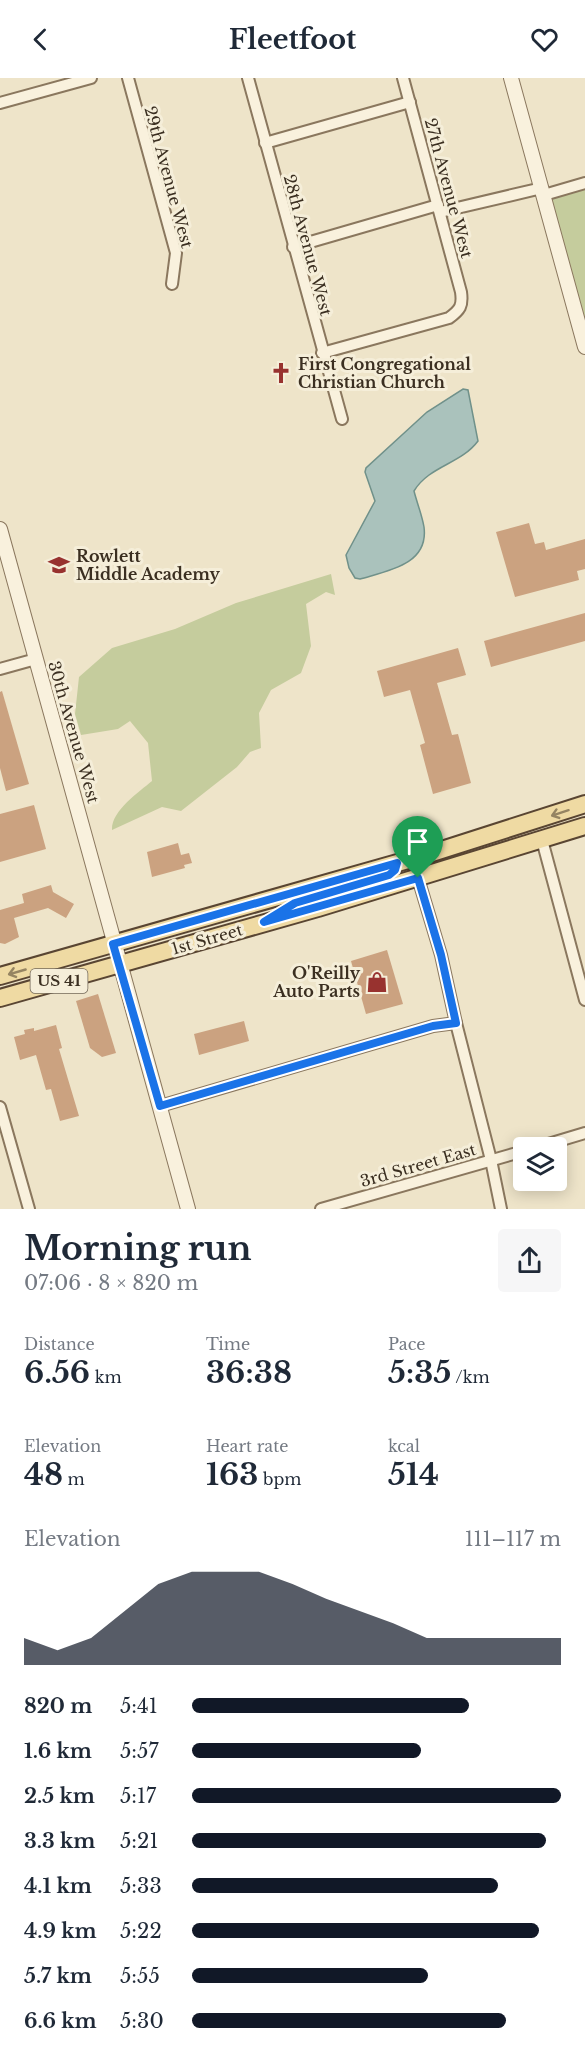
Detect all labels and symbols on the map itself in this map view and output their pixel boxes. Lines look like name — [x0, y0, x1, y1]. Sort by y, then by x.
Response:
street label: 29th Avenue West — [140, 104, 198, 250]
street label: 27th Avenue West — [421, 116, 477, 260]
street label: 28th Avenue West — [280, 172, 336, 318]
place label: First Congregational Christian Church — [298, 354, 471, 392]
church icon: First Congregational Christian Church — [269, 361, 293, 385]
place label: Rowlett Middle Academy — [76, 546, 221, 584]
school or university icon: Rowlett Middle Academy — [47, 553, 71, 577]
street label: 30th Avenue West — [44, 658, 104, 806]
one-way arrow — [551, 808, 570, 819]
pin — [392, 816, 443, 878]
street label: 1st Street — [169, 919, 245, 959]
place label: O'Reilly Auto Parts — [272, 963, 361, 1001]
one-way arrow — [8, 967, 27, 978]
road number: US 41 — [31, 969, 88, 993]
shop icon: O'Reilly Auto Parts — [365, 970, 389, 994]
street label: 3rd Street East — [358, 1139, 478, 1191]

